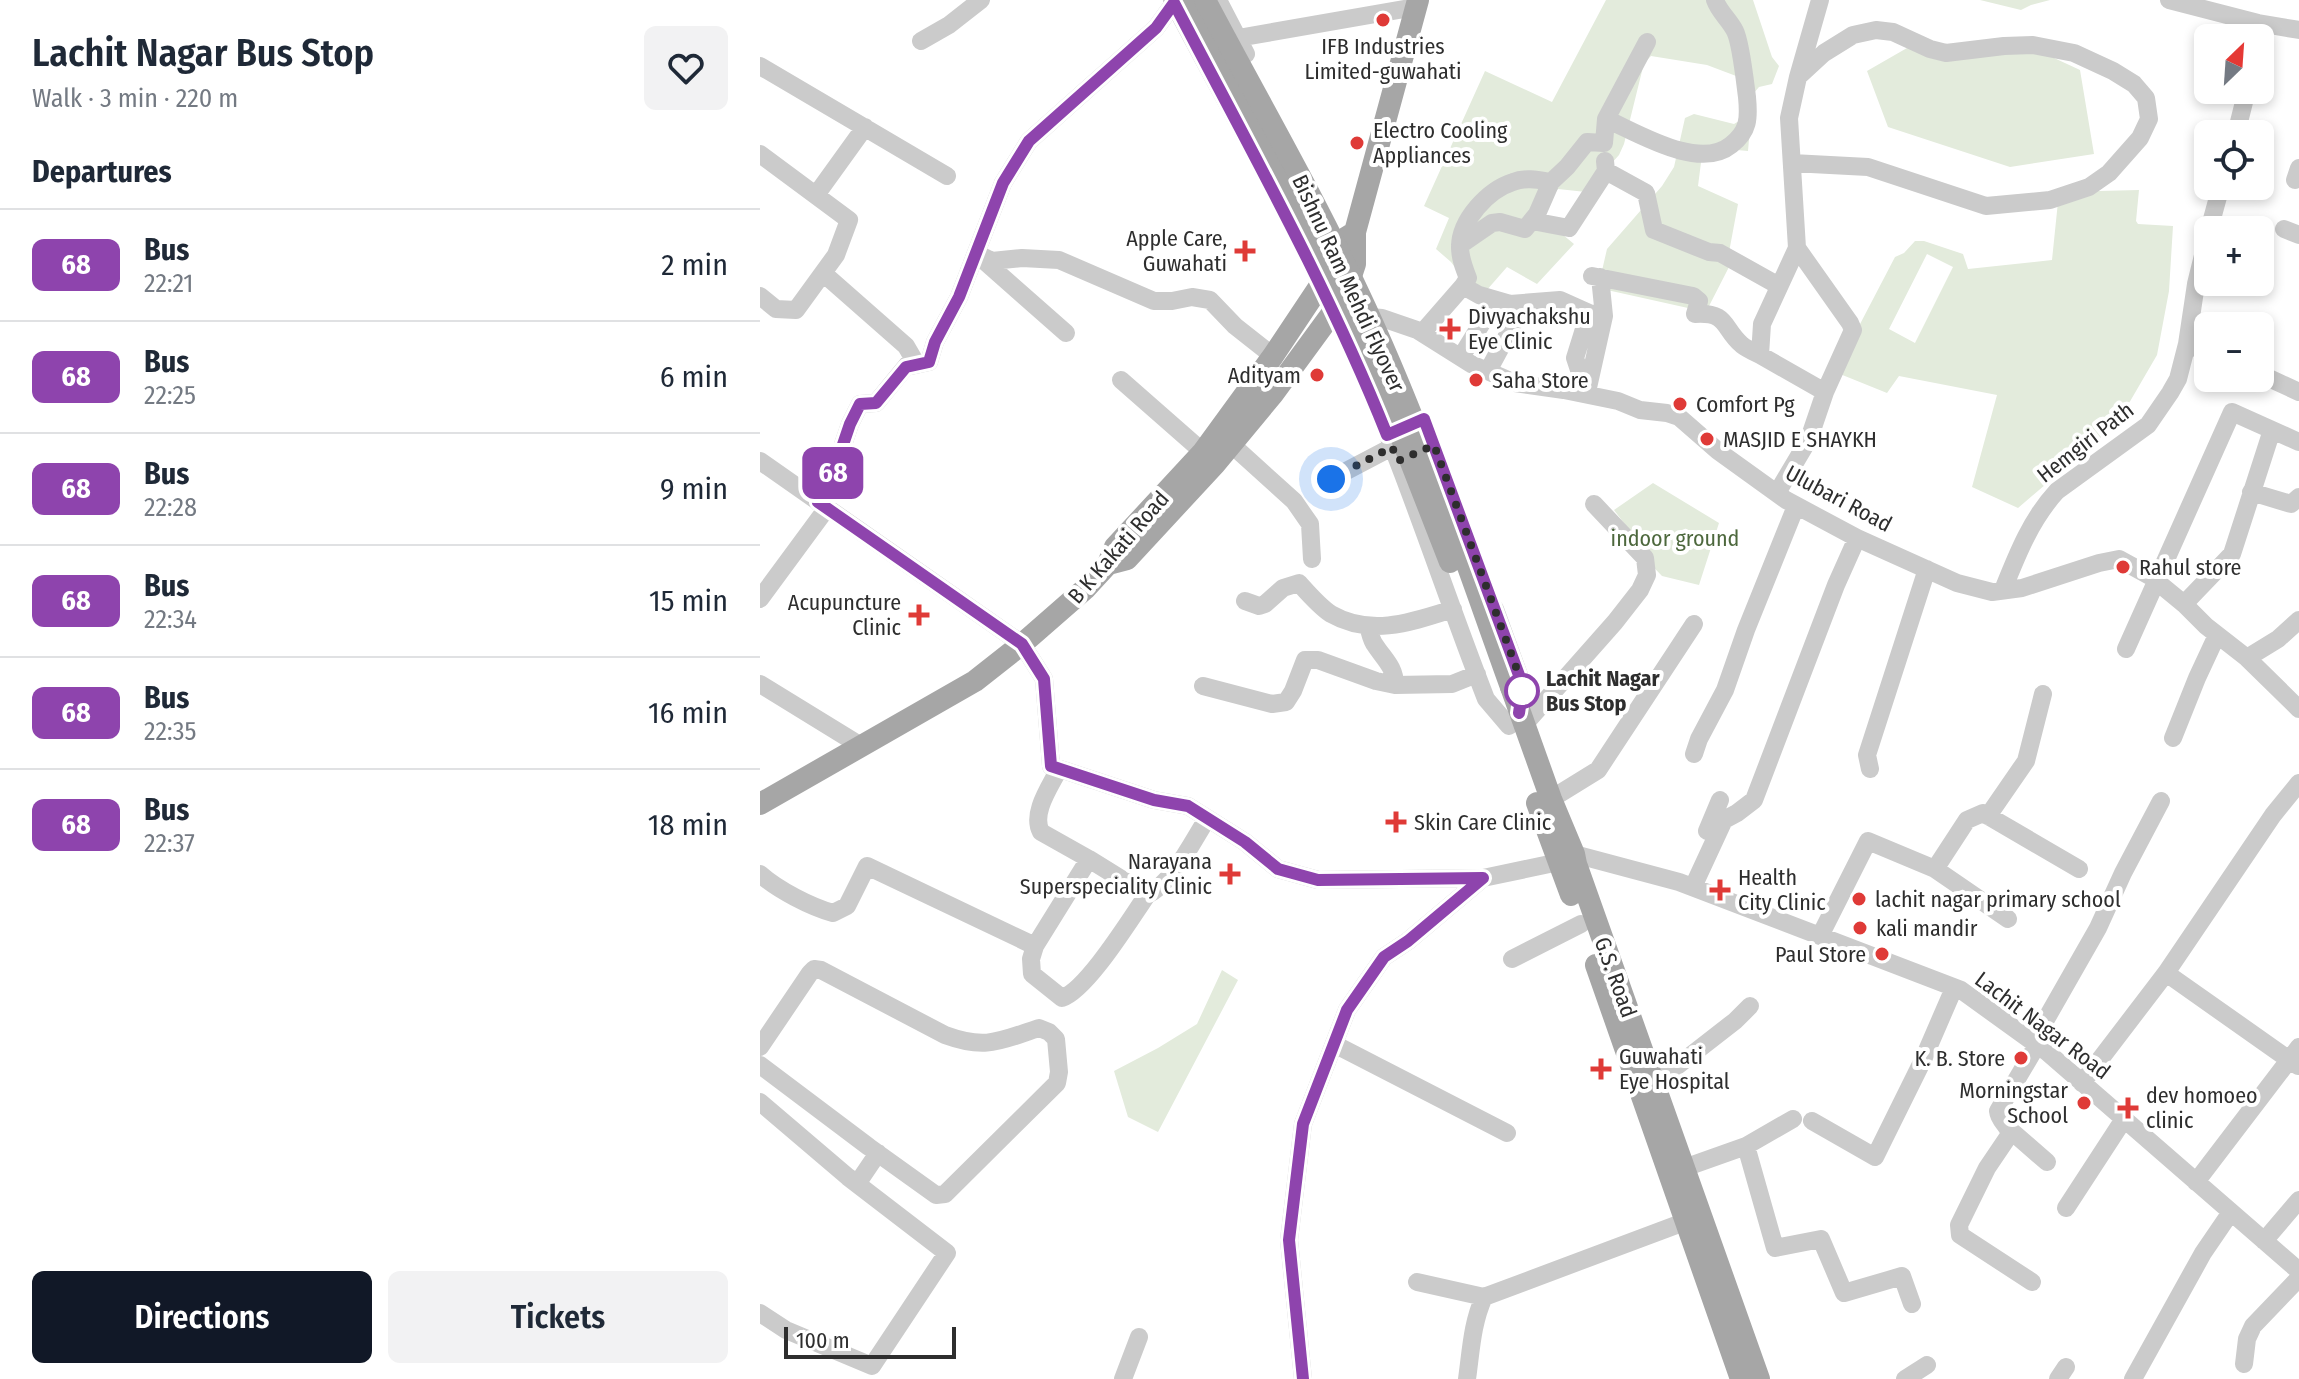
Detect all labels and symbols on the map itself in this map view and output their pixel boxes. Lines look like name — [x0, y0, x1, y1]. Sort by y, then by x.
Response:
marker: IFB Industries Limited-guwahati — [1374, 11, 1392, 29]
north arrow — [2194, 24, 2274, 104]
place label: IFB Industries Limited-guwahati — [1304, 33, 1462, 85]
place label: Electro Cooling Appliances — [1373, 117, 1508, 169]
marker: Electro Cooling Appliances — [1348, 134, 1366, 152]
street label: Bishnu Ram Mehdi Flyover — [1286, 170, 1411, 396]
place label: Apple Care, Guwahati — [1126, 225, 1227, 277]
marker: Apple Care, Guwahati — [1234, 240, 1256, 262]
place label: Divyachakshu Eye Clinic — [1468, 303, 1591, 355]
marker: Divyachakshu Eye Clinic — [1439, 318, 1461, 340]
place label: Adityam — [1228, 362, 1301, 389]
marker: Adityam — [1308, 366, 1326, 384]
place label: Saha Store — [1492, 367, 1589, 394]
marker: Saha Store — [1467, 371, 1485, 389]
place label: Comfort Pg — [1696, 391, 1795, 418]
marker: Comfort Pg — [1671, 395, 1689, 413]
street label: Hemgiri Path — [2032, 396, 2139, 489]
place label: MASJID E SHAYKH — [1723, 426, 1877, 453]
marker: MASJID E SHAYKH — [1698, 430, 1716, 448]
line badge: 68 — [797, 447, 869, 499]
your location — [1311, 459, 1351, 499]
street label: Ulubari Road — [1781, 459, 1897, 538]
street label: B K Kakati Road — [1062, 485, 1175, 609]
park label: indoor ground — [1611, 525, 1739, 552]
place label: Rahul store — [2139, 554, 2241, 581]
marker: Rahul store — [2114, 558, 2132, 576]
place label: Acupuncture Clinic — [788, 589, 902, 641]
marker: Acupuncture Clinic — [908, 604, 930, 626]
place label: Lachit Nagar Bus Stop — [1546, 665, 1660, 717]
marker: Lachit Nagar Bus Stop — [1505, 674, 1539, 708]
place label: Skin Care Clinic — [1414, 809, 1552, 836]
marker: Skin Care Clinic — [1385, 811, 1407, 833]
place label: Narayana Superspeciality Clinic — [1020, 848, 1213, 900]
marker: Narayana Superspeciality Clinic — [1219, 863, 1241, 885]
place label: Health City Clinic — [1738, 864, 1826, 916]
marker: Health City Clinic — [1709, 879, 1731, 901]
place label: lachit nagar primary school — [1875, 886, 2121, 913]
marker: lachit nagar primary school — [1850, 890, 1868, 908]
place label: kali mandir — [1876, 915, 1978, 942]
marker: kali mandir — [1851, 919, 1869, 937]
street label: G.S. Road — [1589, 933, 1643, 1021]
place label: Paul Store — [1775, 941, 1866, 968]
marker: Paul Store — [1873, 945, 1891, 963]
street label: Lachit Nagar Road — [1970, 966, 2116, 1085]
place label: Guwahati Eye Hospital — [1619, 1043, 1730, 1095]
place label: K. B. Store — [1914, 1045, 2005, 1072]
marker: K. B. Store — [2012, 1049, 2030, 1067]
marker: Guwahati Eye Hospital — [1590, 1058, 1612, 1080]
place label: Morningstar School — [1959, 1077, 2068, 1129]
place label: dev homoeo clinic — [2146, 1082, 2258, 1134]
marker: Morningstar School — [2075, 1094, 2093, 1112]
marker: dev homoeo clinic — [2117, 1097, 2139, 1119]
scale bar — [784, 1323, 956, 1359]

